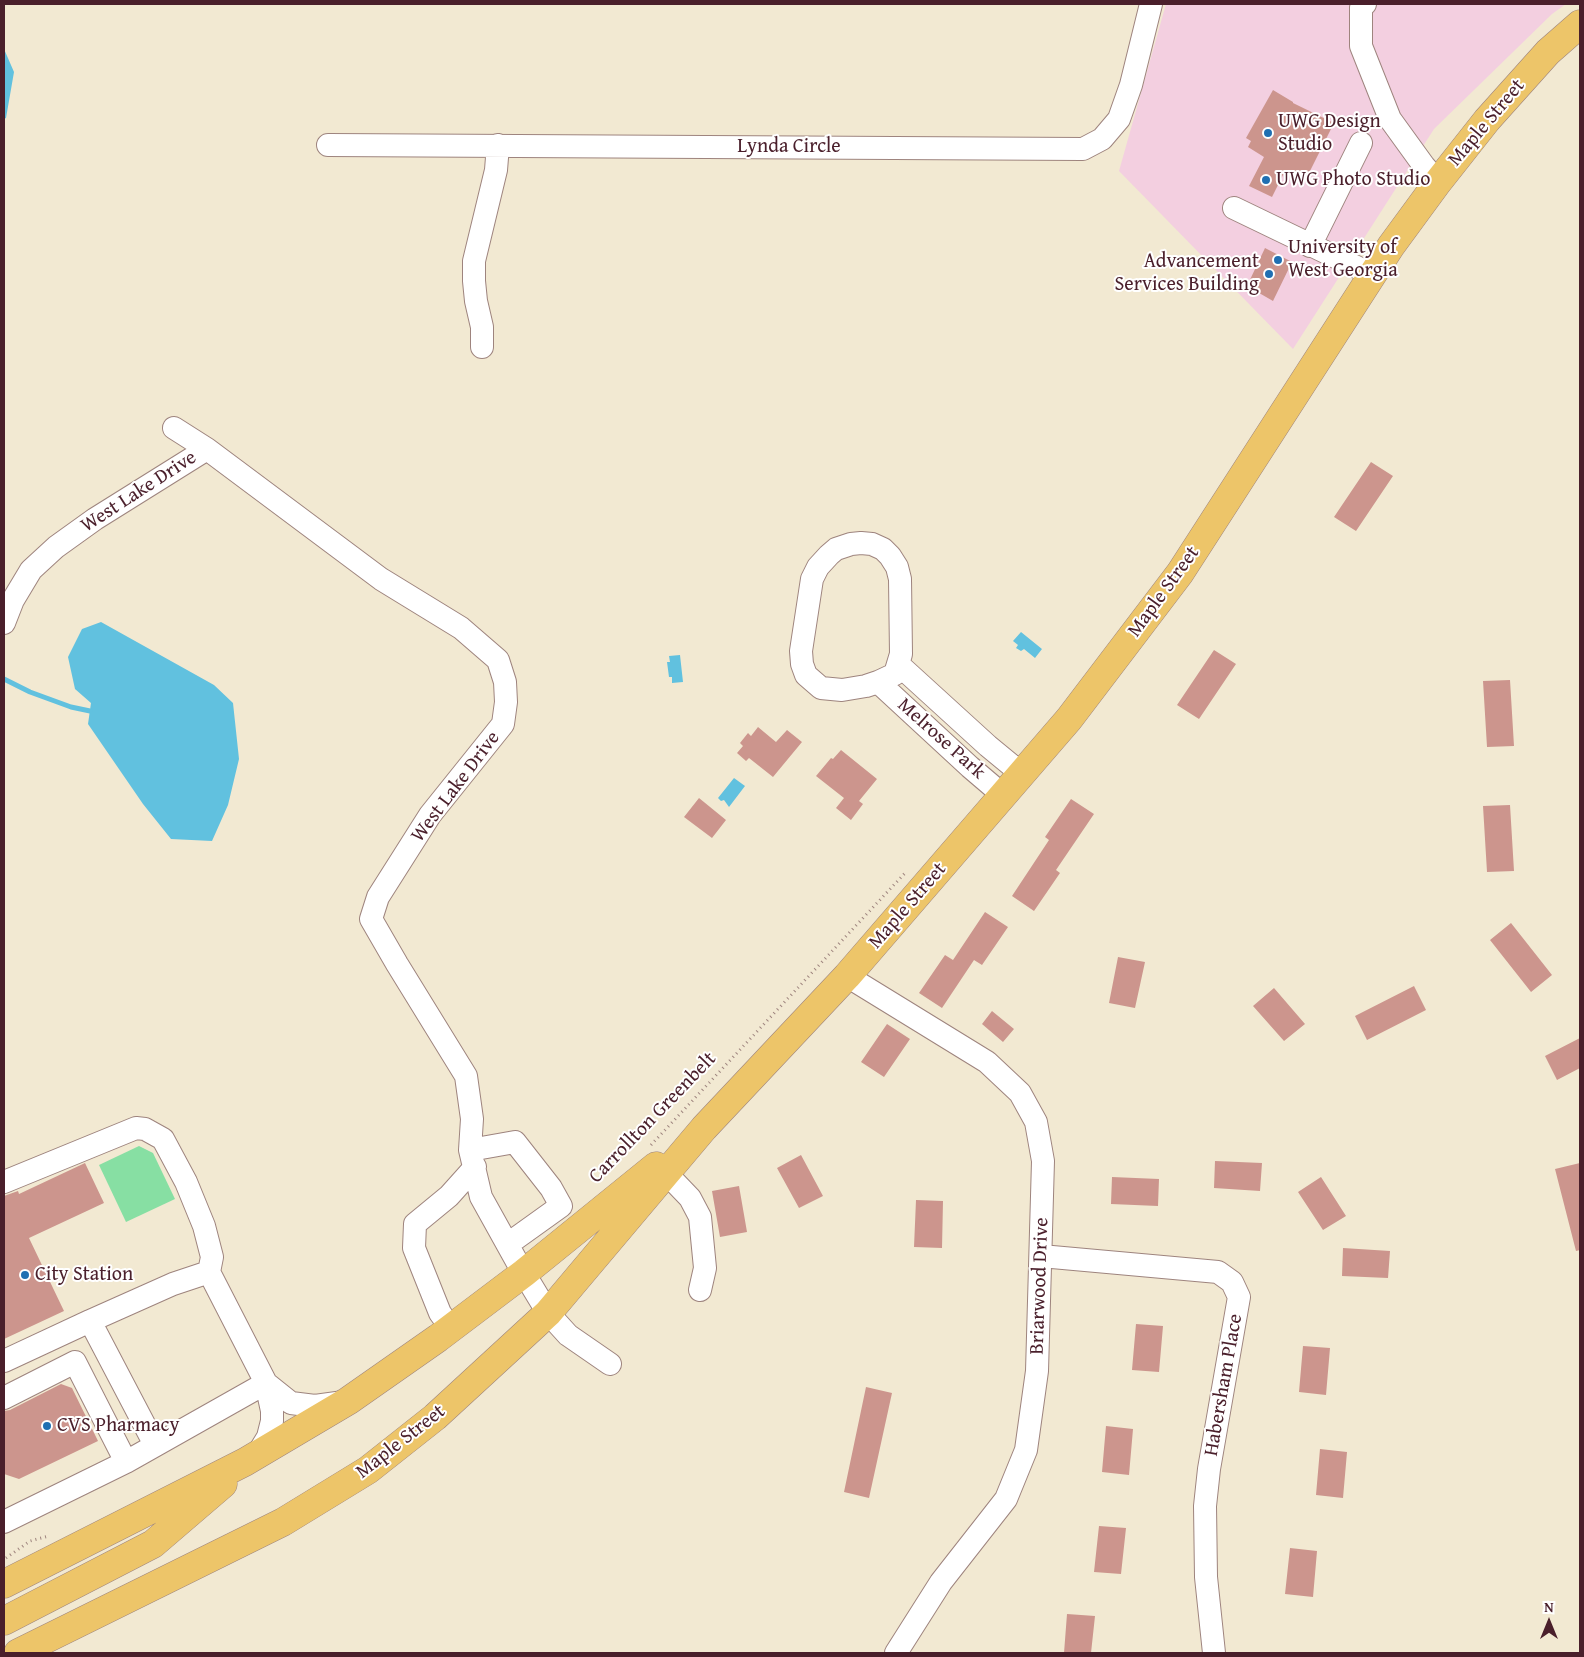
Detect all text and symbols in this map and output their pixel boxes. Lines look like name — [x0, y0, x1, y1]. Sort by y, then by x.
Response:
street label: Maple Street — [1444, 74, 1530, 172]
place label: UWG Design Studio — [1278, 110, 1381, 157]
marker: UWG Design Studio — [1262, 127, 1274, 139]
street label: Lynda Circle — [737, 135, 841, 159]
place label: UWG Photo Studio — [1276, 168, 1430, 192]
marker: UWG Photo Studio — [1260, 174, 1272, 186]
place label: University of West Georgia — [1288, 236, 1398, 283]
place label: Advancement Services Building — [1115, 250, 1259, 297]
marker: University of West Georgia — [1272, 254, 1284, 266]
marker: Advancement Services Building — [1263, 268, 1275, 280]
street label: West Lake Drive — [77, 446, 201, 538]
street label: Maple Street — [1123, 542, 1205, 642]
street label: Melrose Park — [892, 693, 990, 785]
street label: West Lake Drive — [407, 727, 505, 847]
street label: Maple Street — [864, 858, 952, 954]
street label: Carrollton Greenbelt — [584, 1047, 722, 1189]
street label: Briarwood Drive — [1026, 1217, 1054, 1355]
place label: City Station — [35, 1263, 133, 1287]
marker: City Station — [19, 1269, 31, 1281]
street label: Habersham Place — [1200, 1312, 1248, 1458]
street label: Maple Street — [352, 1400, 450, 1484]
place label: CVS Pharmacy — [57, 1414, 179, 1438]
marker: CVS Pharmacy — [41, 1420, 53, 1432]
north arrow — [1524, 1597, 1574, 1647]
text: N — [1544, 1597, 1554, 1617]

